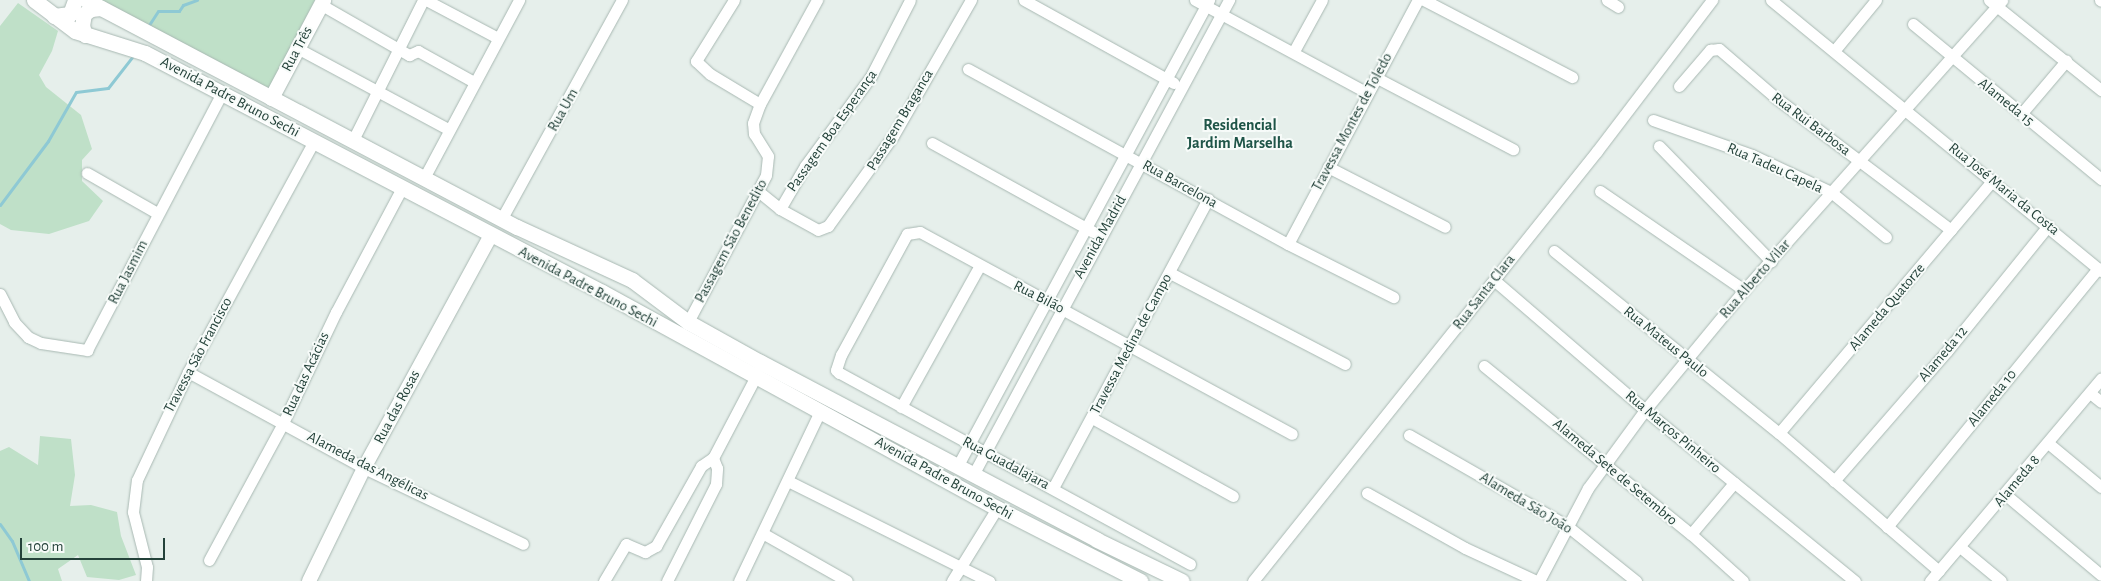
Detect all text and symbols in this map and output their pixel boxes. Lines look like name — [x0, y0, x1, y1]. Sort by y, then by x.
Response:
street label: Rua Três — [278, 23, 316, 75]
street label: Travessa Montes de Toledo — [1308, 50, 1396, 194]
street label: Avenida Padre Bruno Sechi — [157, 53, 303, 141]
street label: Passagem Braganca — [863, 66, 937, 174]
street label: Passagem Boa Esperança — [783, 67, 881, 195]
street label: Alameda 15 — [1974, 74, 2038, 130]
street label: Rua Um — [544, 85, 582, 135]
street label: Rua Rui Barbosa — [1768, 88, 1854, 160]
district label: Residencial Jardim Marselha — [1187, 115, 1293, 153]
street label: Rua Tadeu Capela — [1724, 139, 1826, 197]
street label: Rua José Maria da Costa — [1945, 139, 2063, 239]
street label: Rua Barcelona — [1139, 156, 1221, 212]
street label: Passagem São Benedito — [691, 176, 771, 306]
street label: Avenida Madrid — [1070, 192, 1130, 282]
street label: Rua Alberto Vilar — [1716, 236, 1794, 322]
street label: Rua Jasmim — [104, 237, 152, 307]
street label: Avenida Padre Bruno Sechi — [515, 243, 661, 331]
street label: Rua Santa Clara — [1449, 251, 1519, 333]
street label: Alameda Quatorze — [1845, 259, 1929, 355]
street label: Travessa Medina de Campo — [1086, 270, 1176, 418]
street label: Rua Bilão — [1011, 277, 1067, 317]
street label: Travessa São Francisco — [160, 294, 236, 416]
street label: Rua Mateus Paulo — [1620, 302, 1712, 382]
street label: Alameda 12 — [1914, 322, 1972, 386]
street label: Rua das Acácias — [279, 329, 333, 419]
street label: Alameda 10 — [1964, 366, 2020, 430]
street label: Rua das Rosas — [370, 367, 424, 447]
street label: Rua Marços Pinheiro — [1622, 387, 1724, 477]
street label: Alameda Sete de Setembro — [1549, 415, 1681, 529]
street label: Alameda das Angélicas — [304, 428, 432, 504]
street label: Avenida Padre Bruno Sechi — [872, 433, 1016, 523]
street label: Rua Guadalajara — [959, 433, 1053, 493]
street label: Alameda 8 — [1990, 451, 2044, 511]
street label: Alameda São João — [1476, 468, 1576, 538]
scale bar — [22, 528, 168, 560]
text: 100 m — [28, 539, 63, 554]

